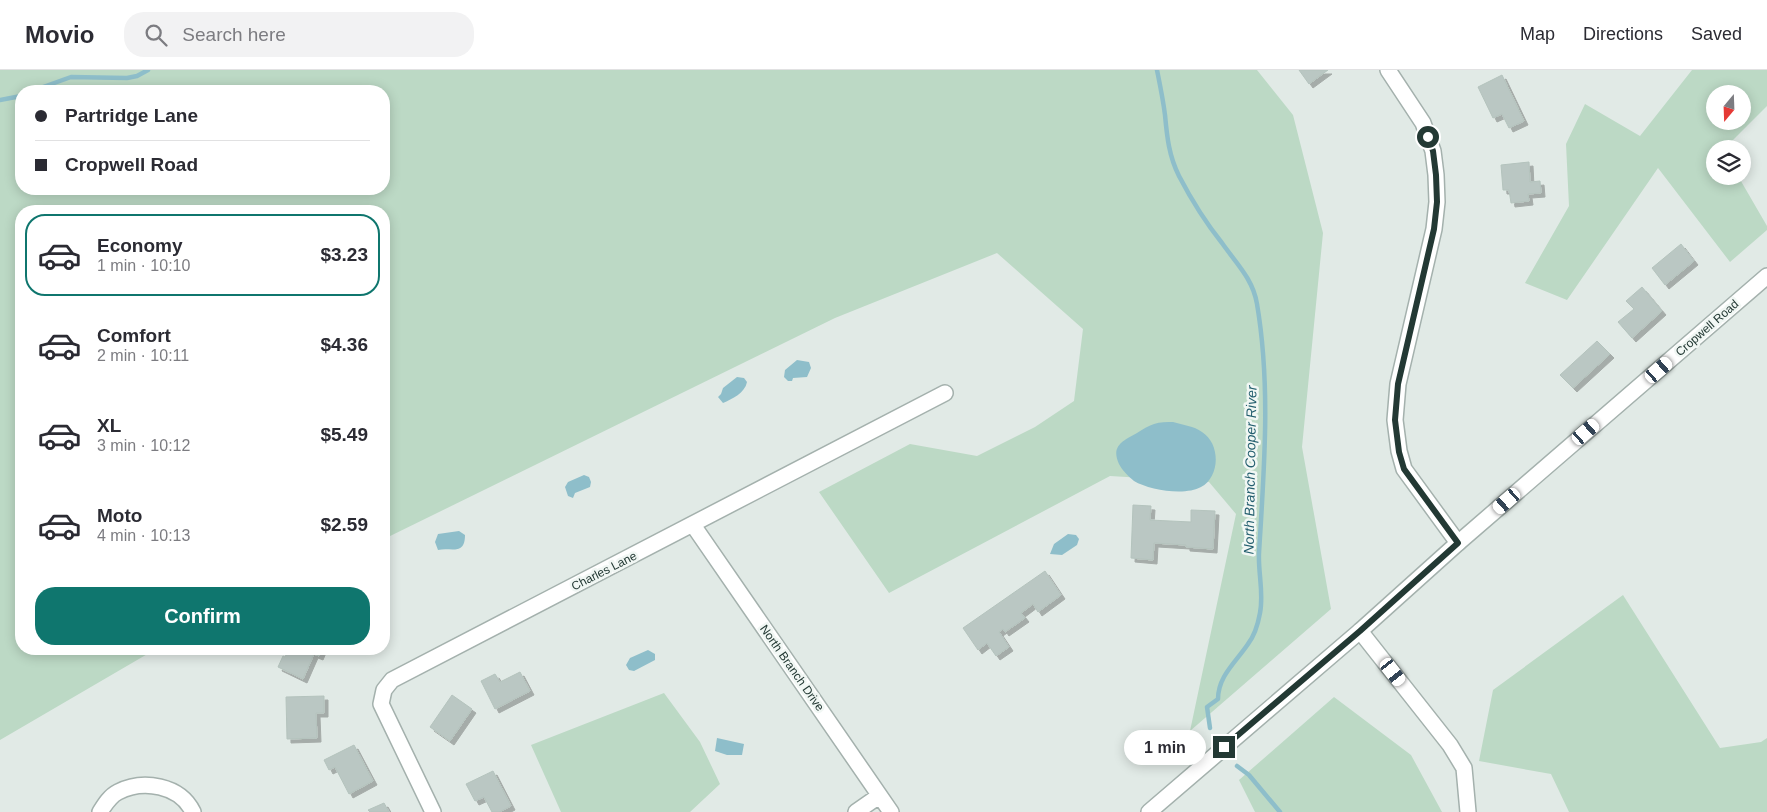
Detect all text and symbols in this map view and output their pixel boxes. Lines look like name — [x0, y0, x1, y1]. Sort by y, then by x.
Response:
search box — [124, 12, 474, 57]
text: Movio — [25, 21, 94, 48]
icon: search — [142, 21, 170, 49]
text: Search here — [182, 24, 286, 45]
text: Map — [1520, 24, 1555, 44]
text: Directions — [1583, 24, 1663, 44]
text: Saved — [1691, 24, 1742, 44]
north arrow — [1706, 85, 1751, 130]
map controls — [1706, 85, 1751, 185]
text: Partridge Lane — [65, 105, 198, 126]
route start — [1417, 126, 1439, 148]
button: layers — [1706, 140, 1751, 185]
text: Cropwell Road — [65, 154, 198, 175]
icon: car — [37, 233, 82, 278]
text: Economy — [97, 235, 183, 256]
text: $3.23 — [320, 244, 368, 265]
text: 1 min · 10:10 — [97, 257, 190, 274]
street label: Cropwell Road — [1673, 297, 1741, 359]
icon: car — [37, 323, 82, 368]
text: Comfort — [97, 325, 171, 346]
text: $4.36 — [320, 334, 368, 355]
text: 2 min · 10:11 — [97, 347, 189, 364]
car — [1642, 354, 1675, 386]
water label: North Branch Cooper River — [1241, 384, 1259, 555]
icon: car — [37, 413, 82, 458]
text: XL — [97, 415, 121, 436]
car — [1569, 416, 1602, 448]
text: $5.49 — [320, 424, 368, 445]
text: 3 min · 10:12 — [97, 437, 190, 454]
car — [1490, 485, 1523, 517]
icon: car — [37, 503, 82, 548]
text: Moto — [97, 505, 142, 526]
text: $2.59 — [320, 514, 368, 535]
text: 4 min · 10:13 — [97, 527, 190, 544]
street label: Charles Lane — [569, 548, 639, 593]
button: Confirm — [35, 587, 370, 645]
street label: North Branch Drive — [757, 622, 827, 714]
car — [1377, 656, 1408, 688]
callout: 1 min — [1124, 730, 1206, 764]
route end — [1213, 736, 1235, 758]
text: 1 min — [1144, 739, 1186, 756]

